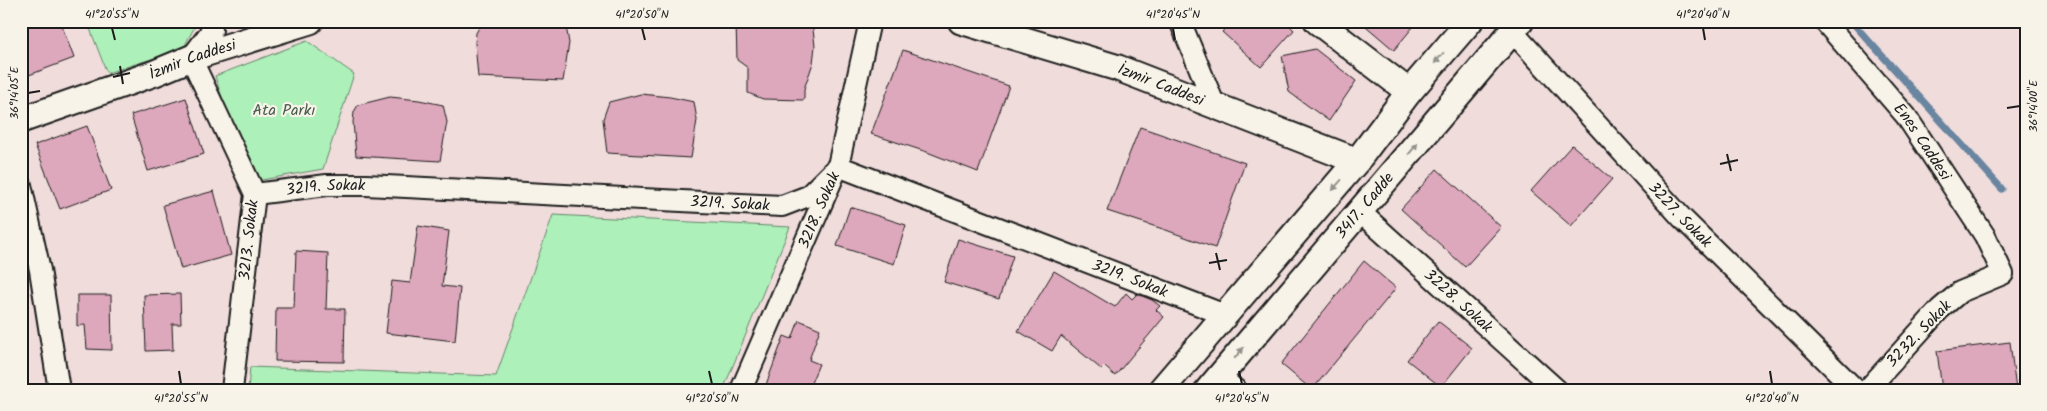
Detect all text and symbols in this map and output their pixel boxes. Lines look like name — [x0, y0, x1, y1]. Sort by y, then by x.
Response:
text: 41°20'55"N — [85, 5, 139, 24]
text: 41°20'50"N — [615, 5, 669, 24]
text: 41°20'45"N — [1146, 5, 1200, 24]
text: 41°20'40"N — [1676, 5, 1730, 24]
street label: İzmir Caddesi — [146, 32, 240, 87]
one-way arrow — [1433, 52, 1444, 65]
street label: İzmir Caddesi — [1114, 57, 1209, 113]
text: 36°14'05"E — [5, 65, 24, 120]
text: 36°14'00"E — [2024, 79, 2043, 132]
street label: Enes Caddesi — [1887, 97, 1958, 187]
park label: Ata Parkı — [253, 98, 316, 123]
one-way arrow — [1407, 142, 1418, 155]
street label: 3218. Sokak — [791, 167, 847, 253]
street label: 3417. Cadde — [1329, 167, 1400, 244]
street label: 3219. Sokak — [284, 173, 366, 203]
street label: 3227. Sokak — [1642, 176, 1718, 254]
one-way arrow — [1332, 179, 1343, 191]
street label: 3219. Sokak — [689, 189, 771, 218]
street label: 3213. Sokak — [232, 198, 266, 282]
street label: 3219. Sokak — [1088, 252, 1172, 305]
street label: 3228. Sokak — [1418, 263, 1499, 339]
street label: 3232. Sokak — [1880, 294, 1958, 373]
one-way arrow — [1234, 346, 1245, 359]
text: 41°20'55"N — [154, 389, 208, 408]
text: 41°20'50"N — [685, 389, 739, 408]
text: 41°20'45"N — [1215, 389, 1269, 408]
text: 41°20'40"N — [1745, 389, 1799, 408]

